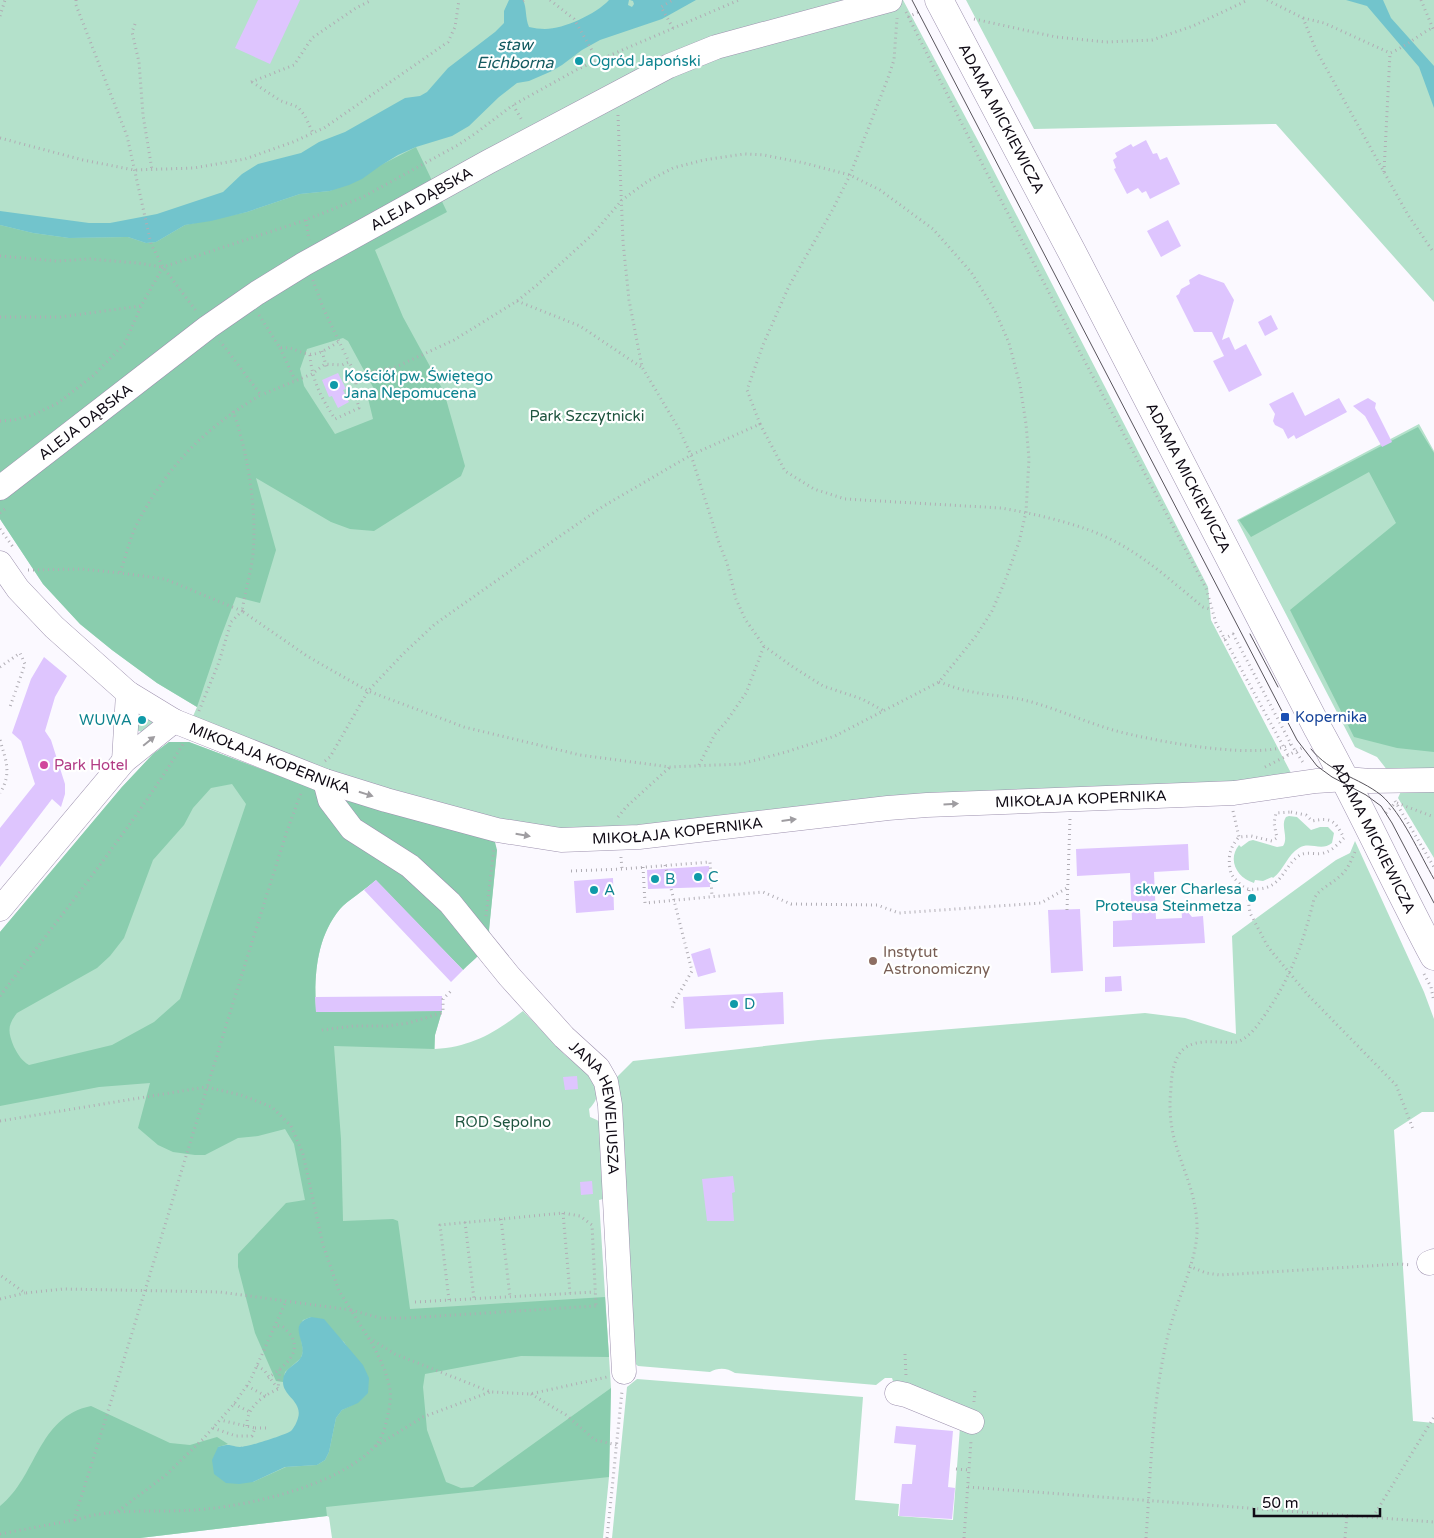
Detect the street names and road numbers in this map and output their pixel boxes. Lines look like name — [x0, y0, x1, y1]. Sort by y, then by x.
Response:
street label: ADAMA MICKIEWICZA — [955, 41, 1048, 196]
street label: ALEJA DĄBSKA — [367, 163, 476, 235]
street label: ALEJA DĄBSKA — [35, 380, 136, 464]
street label: ADAMA MICKIEWICZA — [1142, 400, 1235, 556]
street label: MIKOŁAJA KOPERNIKA — [187, 719, 353, 797]
street label: ADAMA MICKIEWICZA — [1328, 759, 1419, 916]
street label: MIKOŁAJA KOPERNIKA — [995, 787, 1167, 811]
street label: MIKOŁAJA KOPERNIKA — [592, 814, 764, 848]
street label: JANA HEWELIUSZA — [565, 1037, 623, 1175]

